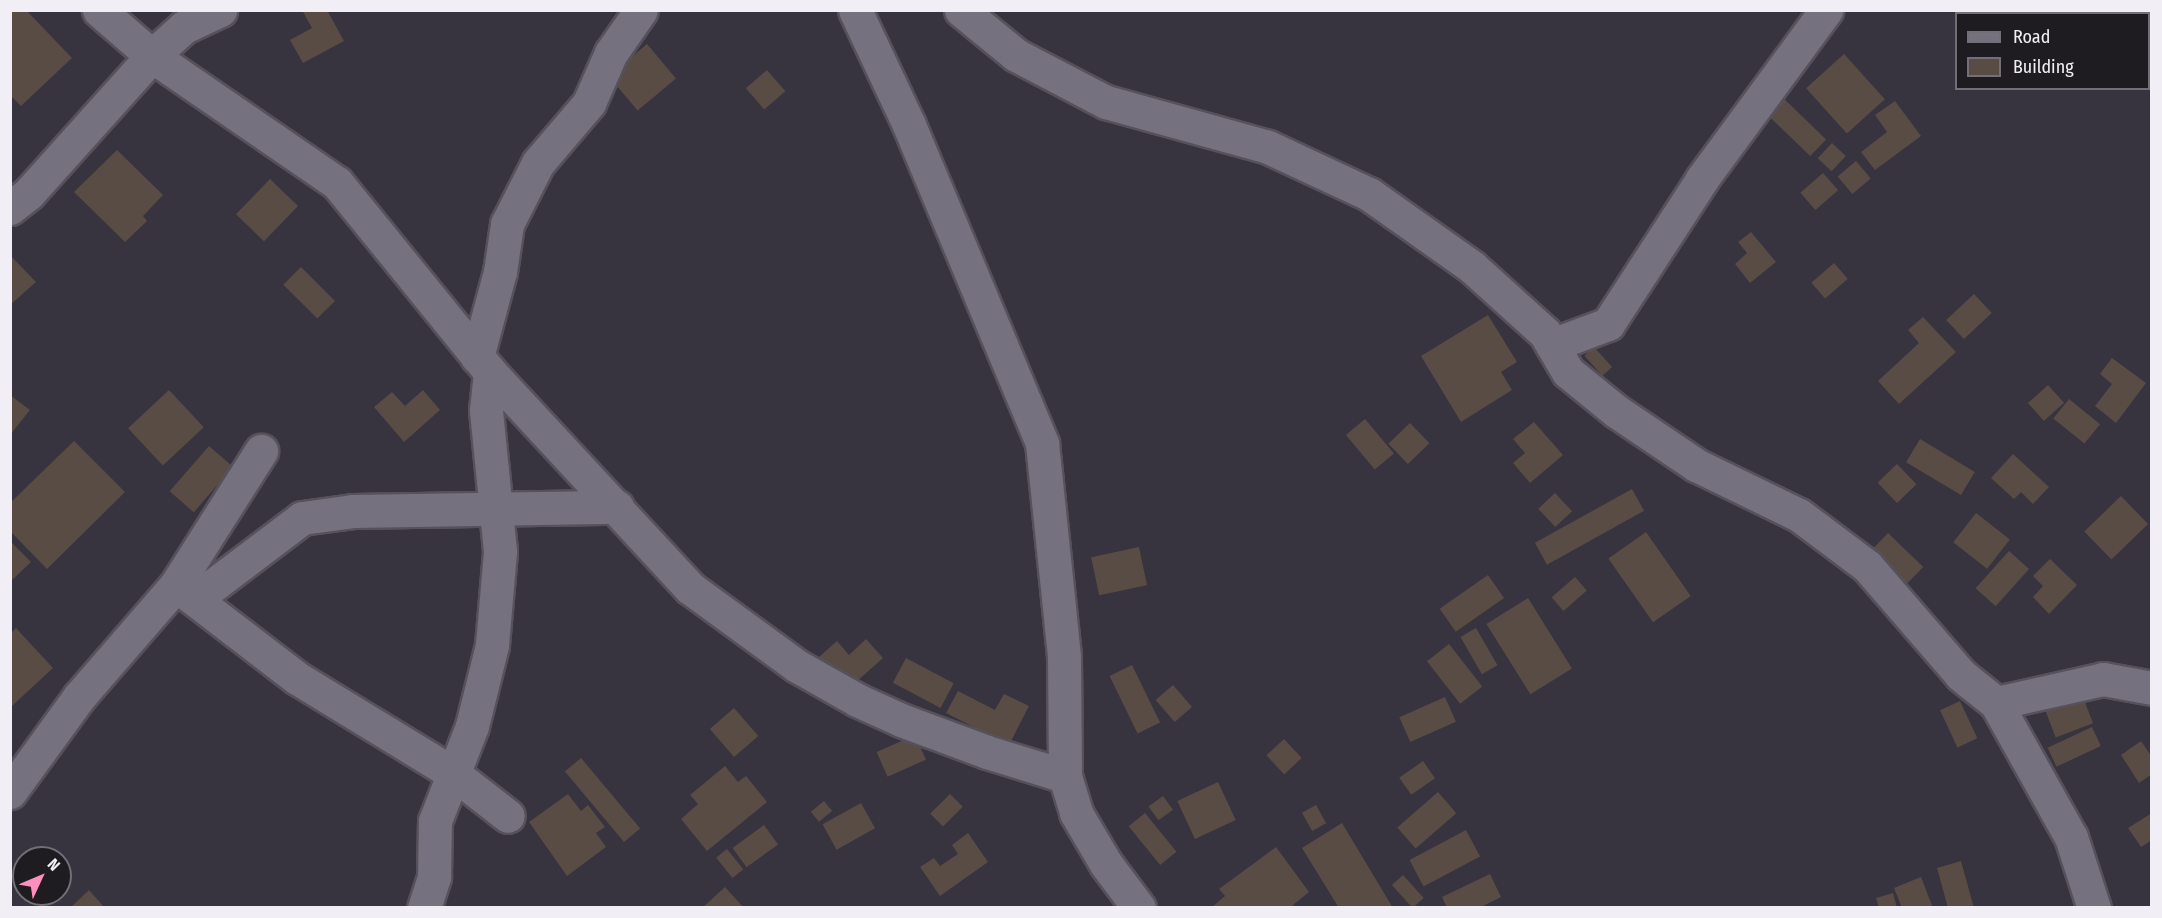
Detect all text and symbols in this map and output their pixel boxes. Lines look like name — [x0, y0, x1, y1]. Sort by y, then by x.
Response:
legend — [1955, 12, 2150, 90]
text: Road — [2013, 26, 2050, 48]
text: Building — [2013, 56, 2074, 78]
north arrow — [12, 846, 72, 906]
text: N — [44, 854, 64, 875]

